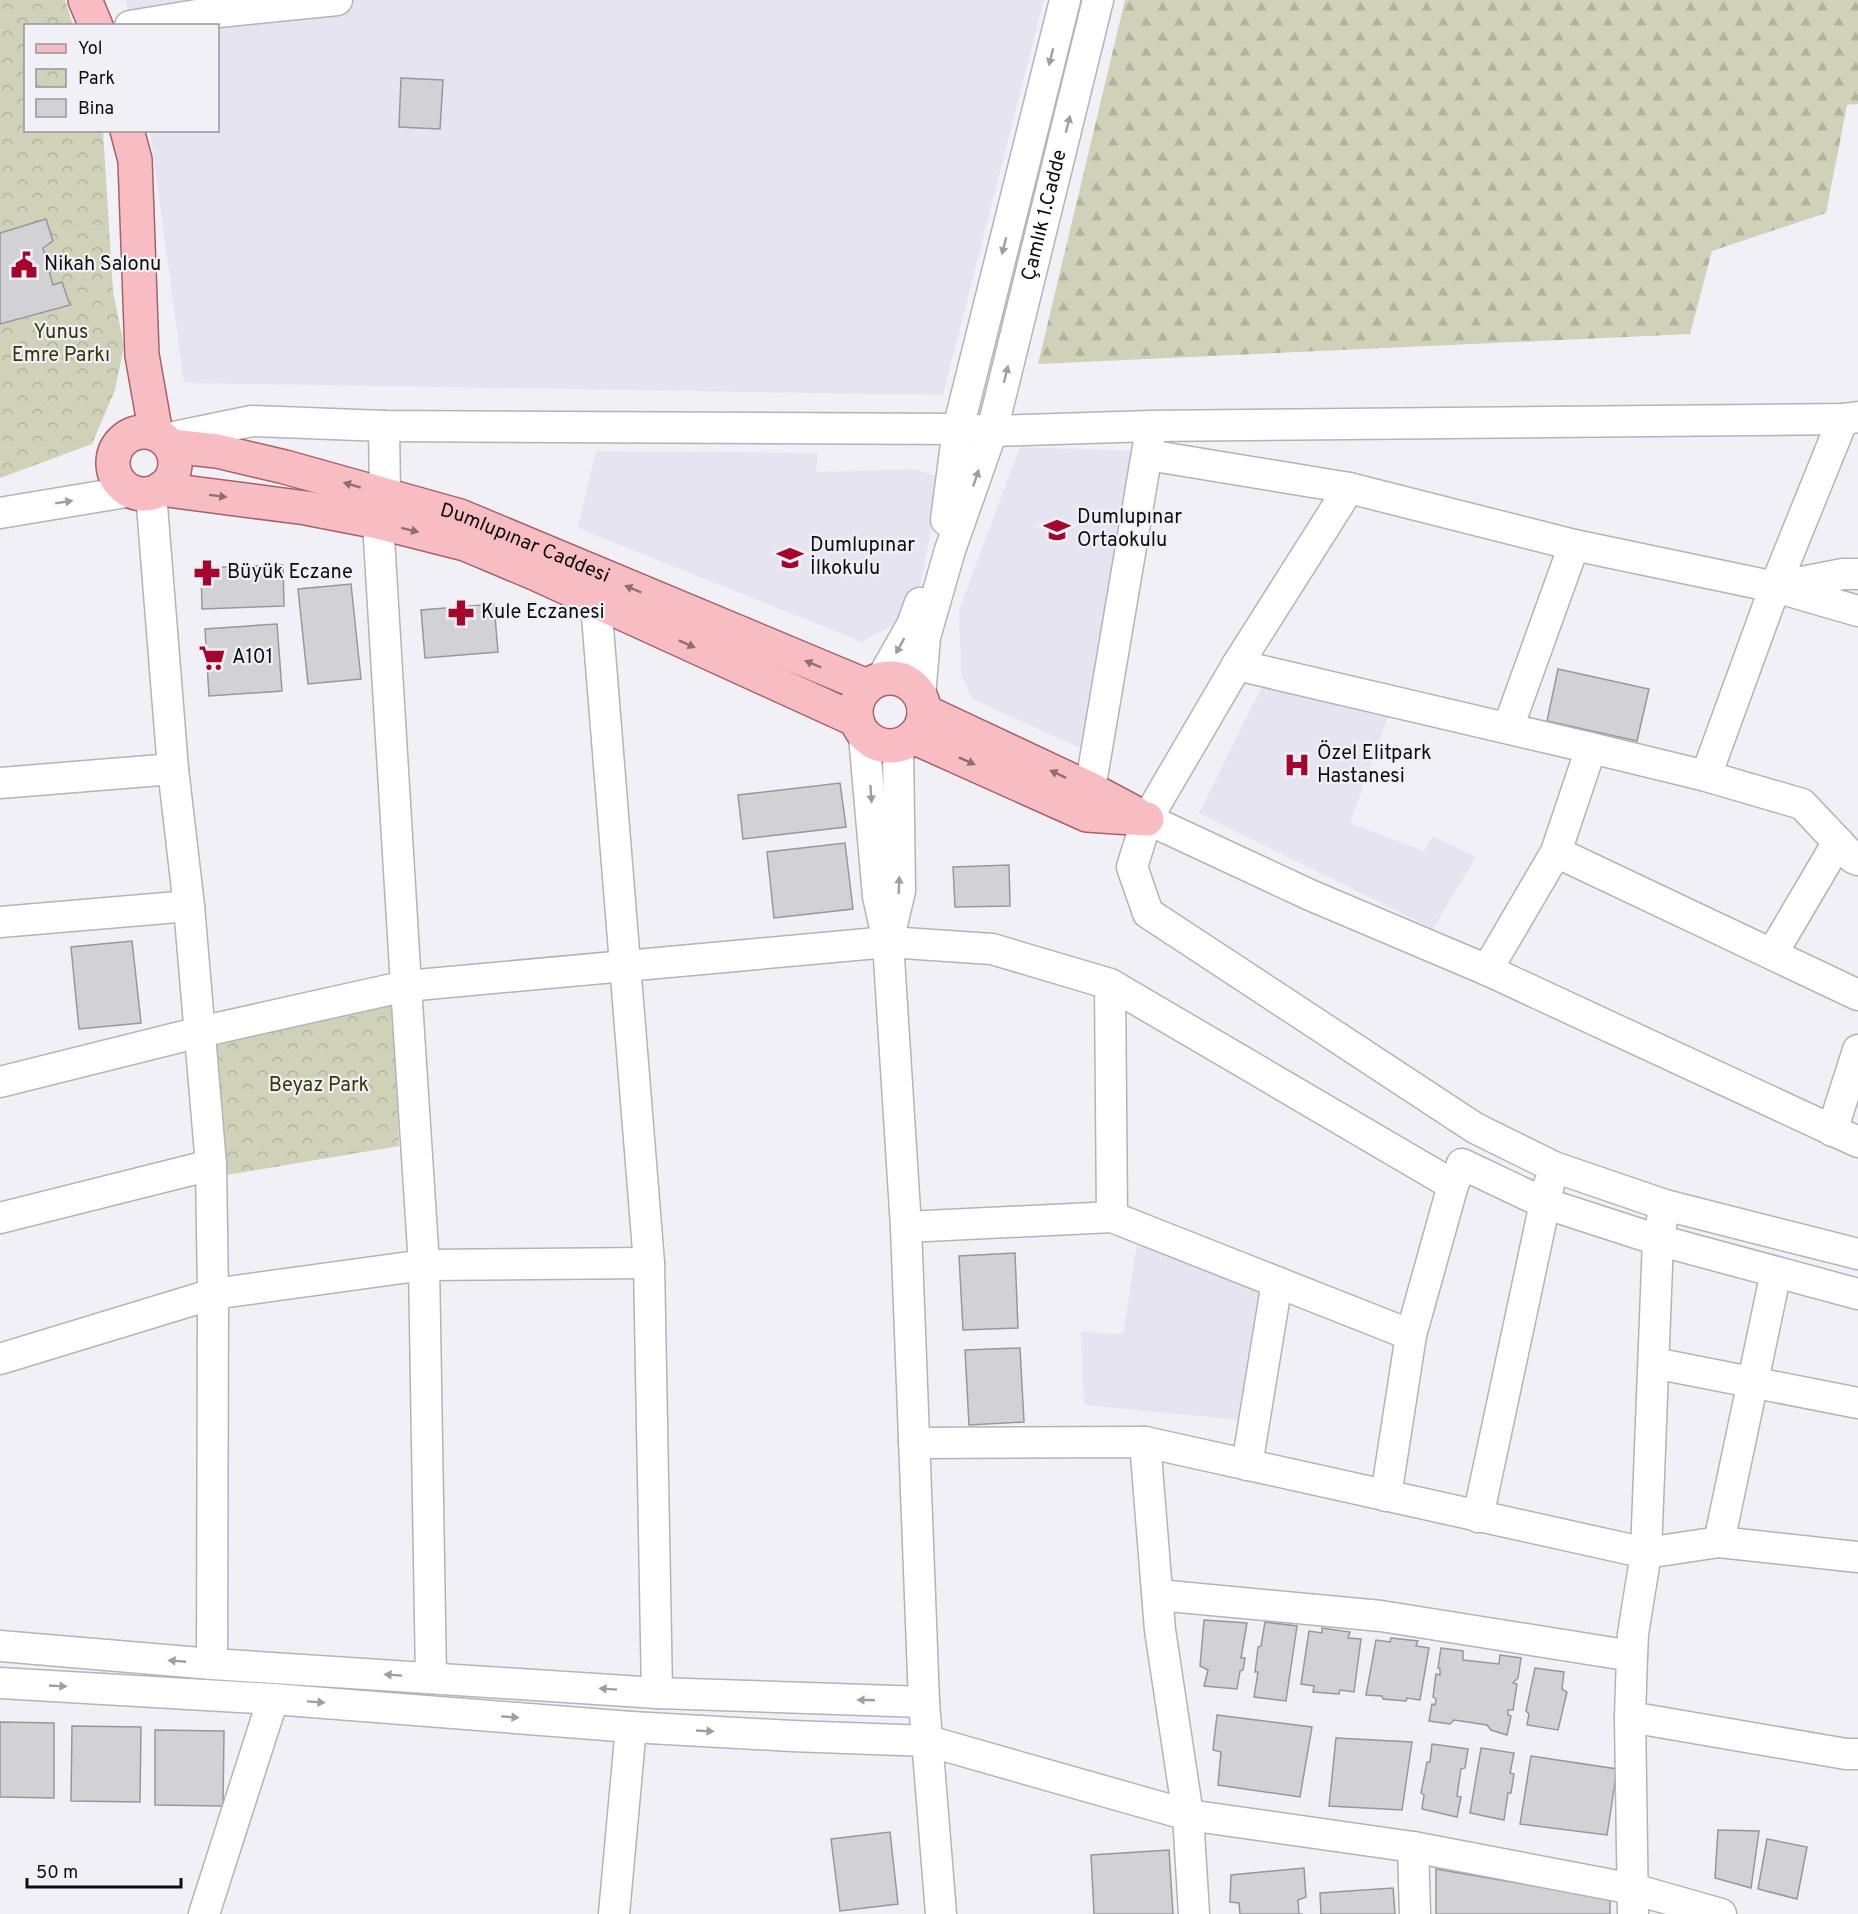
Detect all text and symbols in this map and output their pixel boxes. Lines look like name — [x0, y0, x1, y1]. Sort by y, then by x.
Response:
legend — [24, 24, 219, 132]
text: Yol — [78, 38, 103, 61]
one-way arrow — [1046, 48, 1056, 66]
text: Park — [78, 68, 115, 91]
text: Bina — [78, 98, 114, 121]
one-way arrow — [1063, 115, 1073, 133]
street label: Çamlık 1.Cadde — [1016, 147, 1074, 284]
one-way arrow — [999, 237, 1009, 255]
public building icon: Nikah Salonu — [9, 250, 39, 280]
place label: Nikah Salonu — [44, 252, 161, 278]
park label: Yunus Emre Parkı — [12, 320, 110, 369]
one-way arrow — [1002, 365, 1012, 384]
one-way arrow — [971, 468, 981, 486]
one-way arrow — [342, 480, 361, 490]
one-way arrow — [209, 492, 228, 501]
one-way arrow — [55, 498, 74, 507]
street label: Dumlupınar Caddesi — [437, 498, 613, 590]
place label: Dumlupınar Ortaokulu — [1077, 505, 1182, 554]
school or university icon: Dumlupınar Ortaokulu — [1042, 515, 1072, 545]
one-way arrow — [401, 526, 419, 536]
place label: Dumlupınar İlkokulu — [810, 533, 915, 582]
school or university icon: Dumlupınar İlkokulu — [775, 543, 805, 573]
pharmacy icon: Büyük Eczane — [192, 558, 222, 588]
place label: Büyük Eczane — [227, 560, 353, 586]
one-way arrow — [623, 584, 641, 594]
pharmacy icon: Kule Eczanesi — [446, 598, 476, 628]
place label: Kule Eczanesi — [481, 600, 605, 626]
one-way arrow — [895, 638, 905, 655]
one-way arrow — [679, 639, 696, 648]
supermarket icon: A101 — [197, 643, 227, 673]
place label: A101 — [232, 645, 273, 671]
one-way arrow — [803, 659, 821, 669]
place label: Özel Elitpark Hastanesi — [1317, 740, 1432, 790]
hospital icon: Özel Elitpark Hastanesi — [1282, 750, 1312, 780]
one-way arrow — [958, 756, 976, 766]
one-way arrow — [1049, 769, 1066, 778]
one-way arrow — [866, 784, 875, 803]
one-way arrow — [895, 876, 904, 895]
park label: Beyaz Park — [269, 1073, 369, 1099]
one-way arrow — [168, 1656, 187, 1666]
one-way arrow — [383, 1671, 402, 1680]
one-way arrow — [49, 1682, 68, 1691]
one-way arrow — [599, 1685, 618, 1694]
one-way arrow — [856, 1695, 875, 1704]
one-way arrow — [306, 1697, 325, 1707]
one-way arrow — [501, 1713, 520, 1722]
one-way arrow — [695, 1727, 714, 1736]
scale bar — [27, 1851, 182, 1889]
text: 50 m — [36, 1862, 78, 1885]

